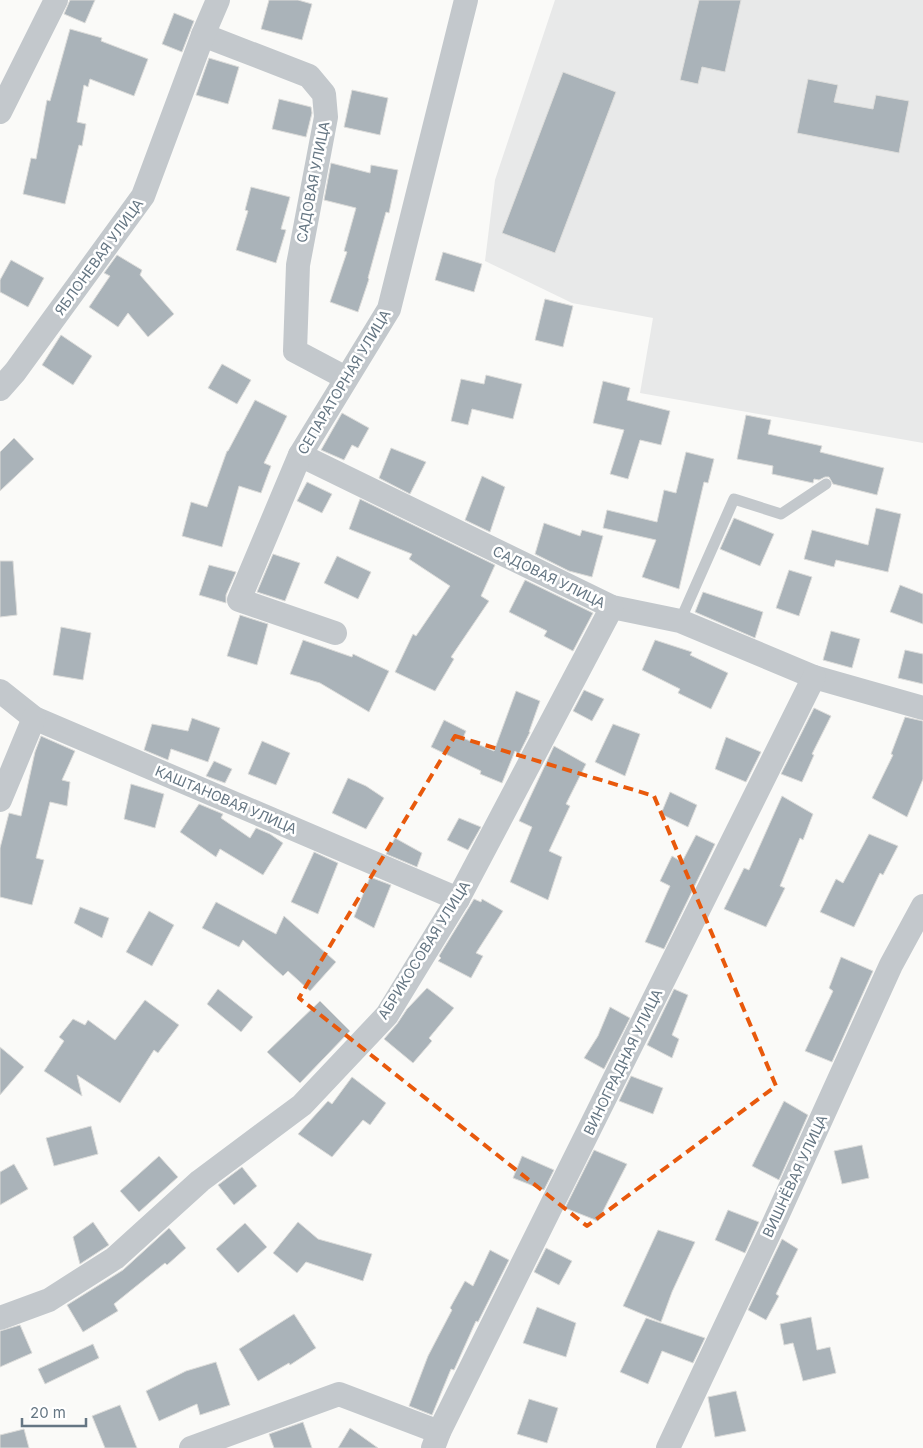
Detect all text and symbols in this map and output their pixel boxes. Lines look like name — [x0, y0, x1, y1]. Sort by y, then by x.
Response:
street label: САДОВАЯ УЛИЦА — [292, 120, 333, 244]
street label: ЯБЛОНЕВАЯ УЛИЦА — [51, 195, 147, 318]
street label: СЕПАРАТОРНАЯ УЛИЦА — [294, 306, 394, 457]
street label: САДОВАЯ УЛИЦА — [490, 542, 609, 611]
street label: КАШТАНОВАЯ УЛИЦА — [153, 762, 300, 837]
street label: АБРИКОСОВАЯ УЛИЦА — [374, 877, 473, 1022]
street label: ВИНОГРАДНАЯ УЛИЦА — [580, 986, 666, 1138]
street label: ВИШНЁВАЯ УЛИЦА — [759, 1112, 831, 1240]
scale bar — [22, 1396, 86, 1428]
text: 20 m — [30, 1403, 66, 1422]

